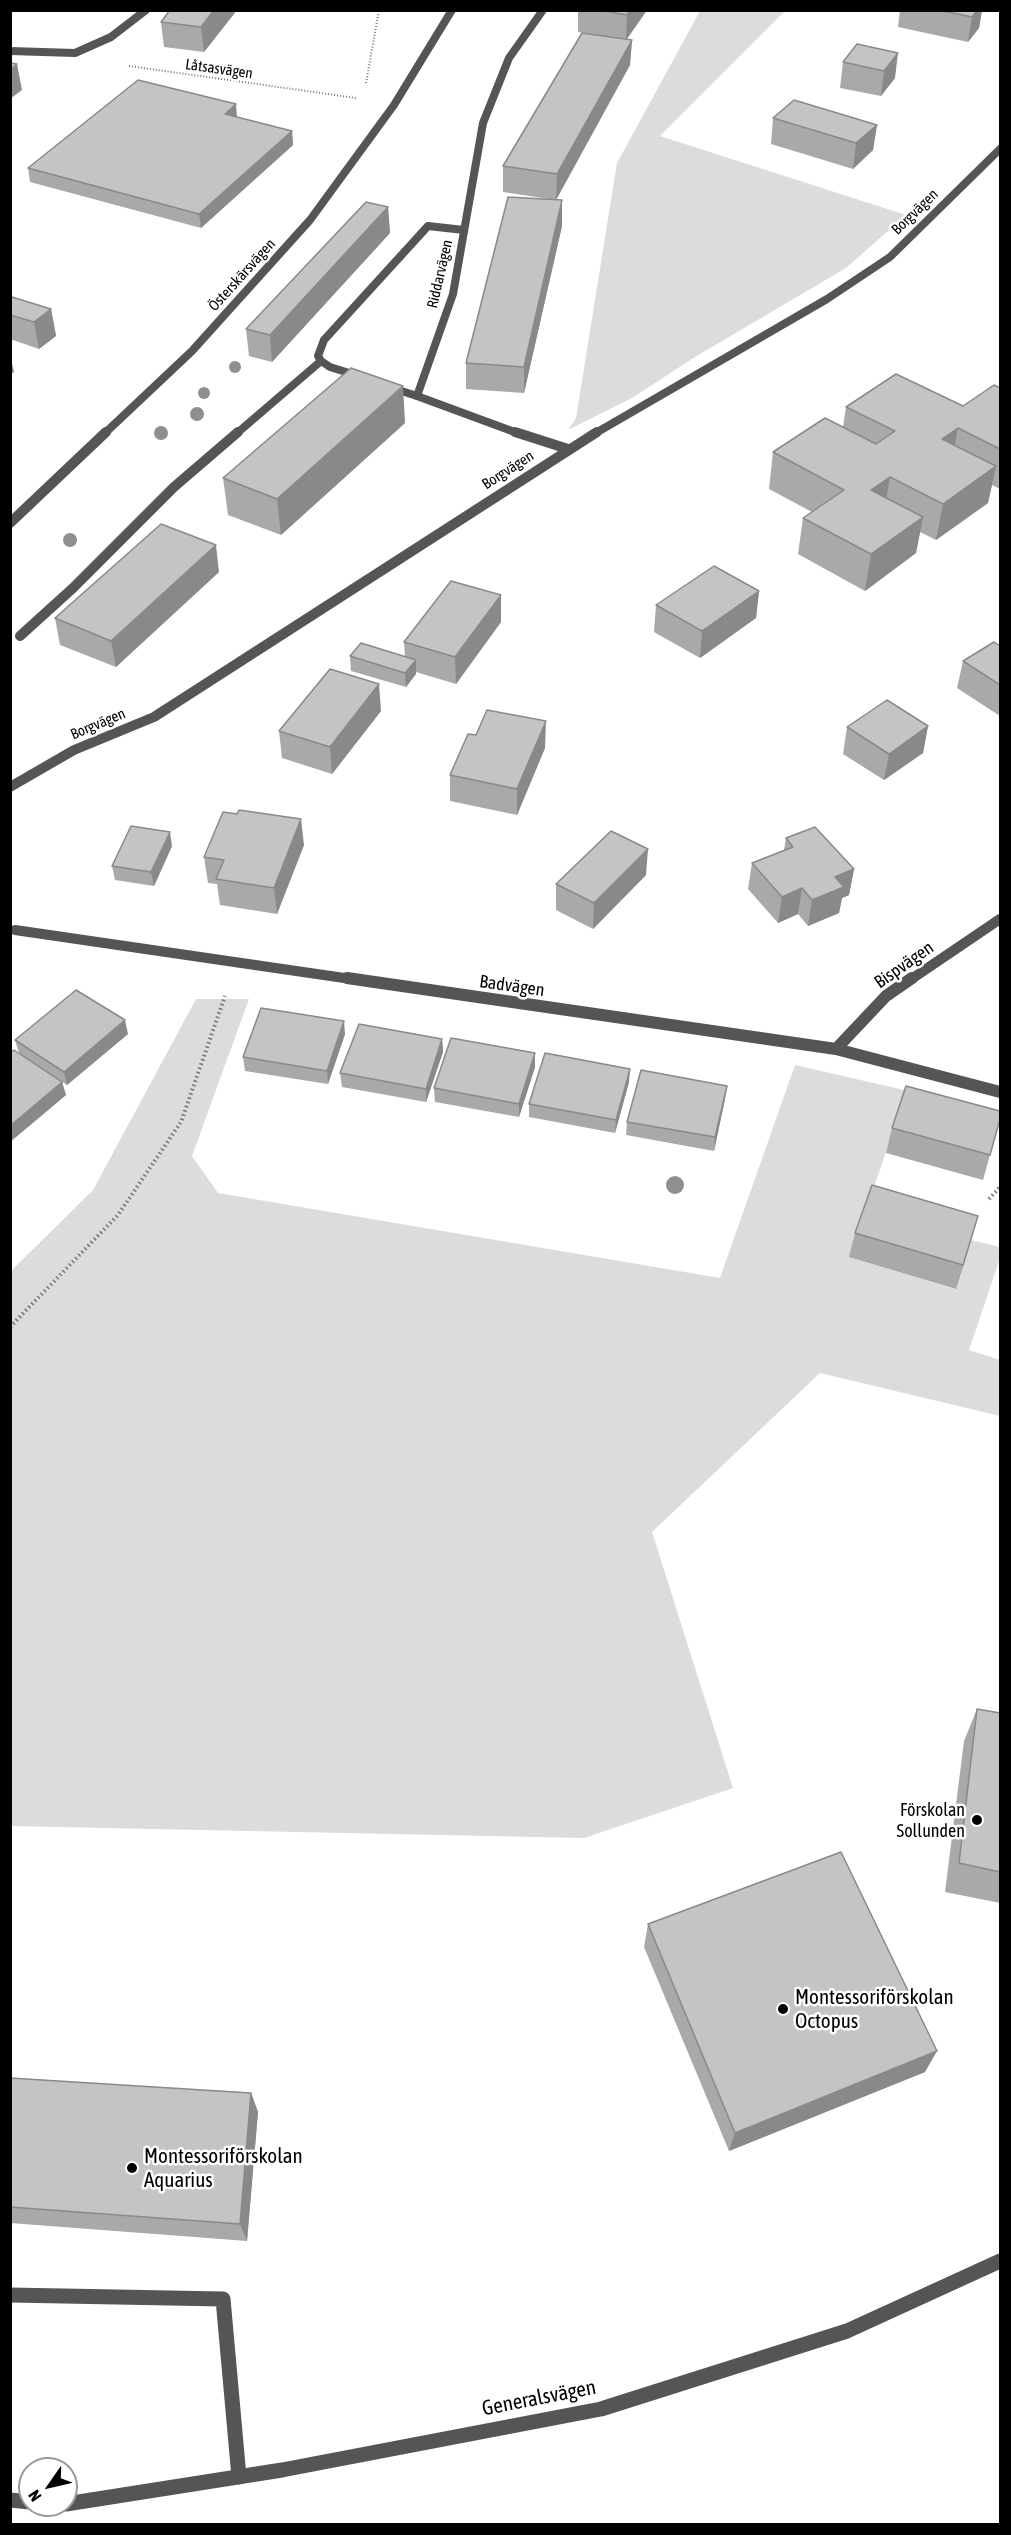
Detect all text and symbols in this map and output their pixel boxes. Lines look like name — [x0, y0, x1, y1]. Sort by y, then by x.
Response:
street label: Låtsasvägen — [184, 55, 254, 83]
street label: Borgvägen — [888, 185, 942, 239]
street label: Österskärsvägen — [205, 235, 279, 315]
street label: Riddarvägen — [423, 238, 457, 310]
street label: Borgvägen — [479, 447, 537, 493]
street label: Borgvägen — [68, 704, 128, 744]
street label: Bispvägen — [870, 937, 938, 993]
street label: Badvägen — [478, 971, 546, 1001]
place label: Förskolan Sollunden — [897, 1799, 965, 1842]
marker: Förskolan Sollunden — [970, 1813, 984, 1827]
place label: Montessoriförskolan Octopus — [795, 1984, 954, 2034]
marker: Montessoriförskolan Octopus — [776, 2002, 790, 2016]
place label: Montessoriförskolan Aquarius — [144, 2143, 303, 2193]
marker: Montessoriförskolan Aquarius — [125, 2161, 139, 2175]
street label: Generalsvägen — [480, 2375, 598, 2421]
north arrow — [18, 2457, 78, 2517]
text: N — [25, 2487, 45, 2505]

